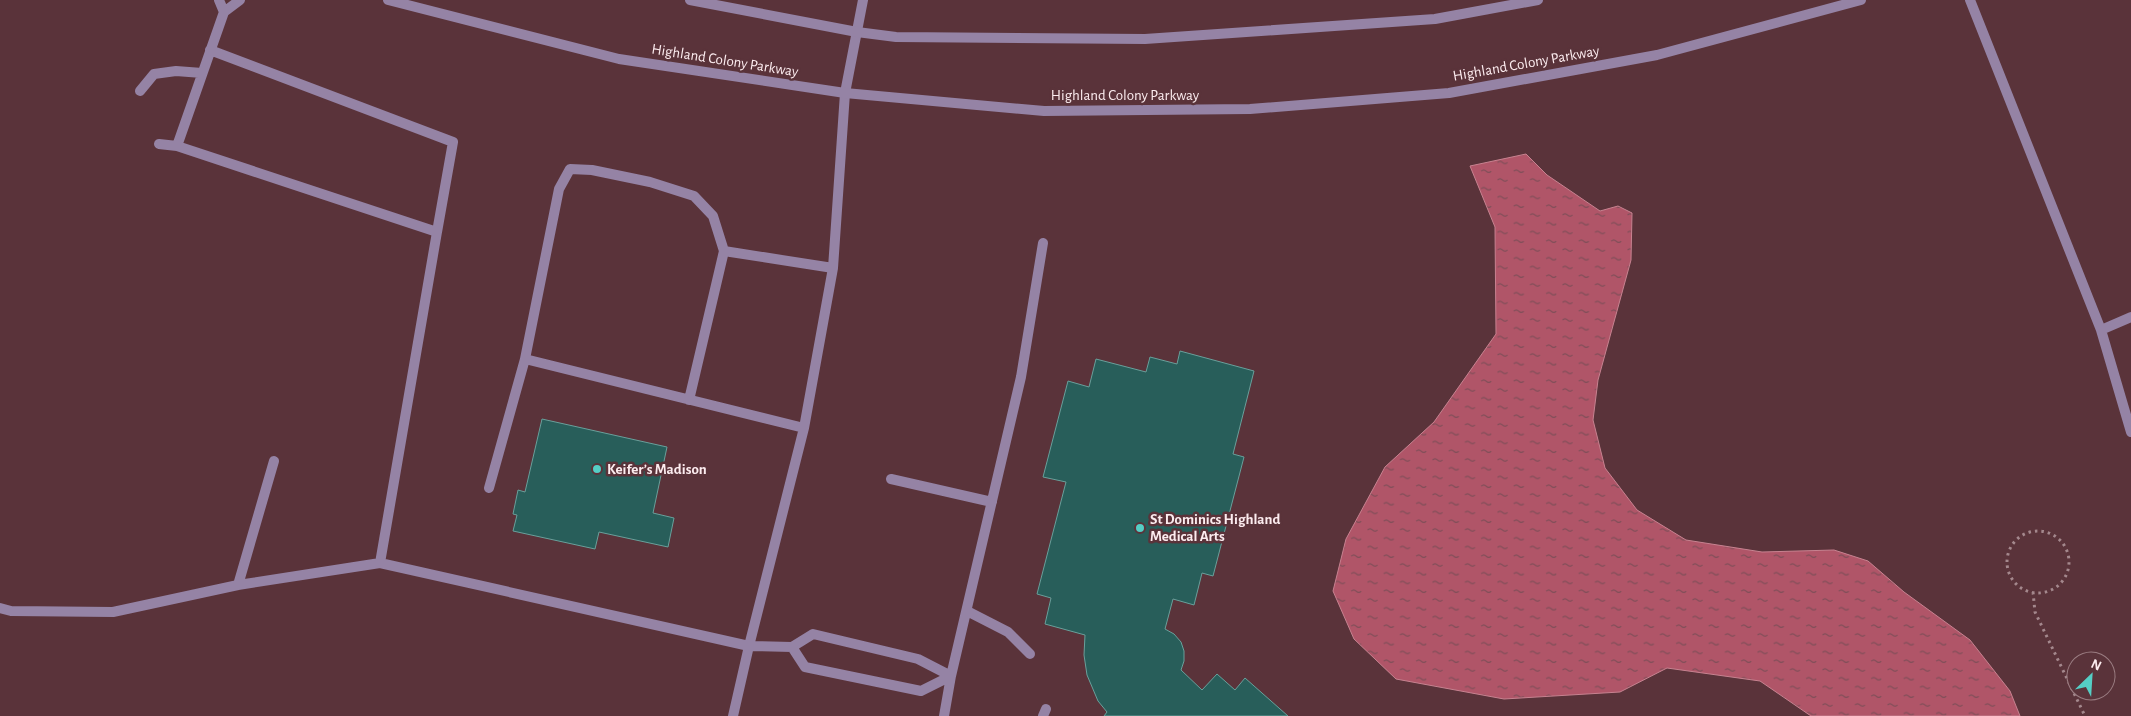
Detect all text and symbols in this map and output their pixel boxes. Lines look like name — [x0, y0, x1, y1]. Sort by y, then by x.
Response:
street label: Highland Colony Parkway — [650, 41, 800, 80]
street label: Highland Colony Parkway — [1452, 43, 1601, 84]
street label: Highland Colony Parkway — [1051, 88, 1200, 103]
place label: Keifer’s Madison — [607, 462, 707, 477]
marker: Keifer’s Madison — [591, 463, 603, 475]
place label: St Dominics Highland Medical Arts — [1150, 512, 1280, 544]
marker: St Dominics Highland Medical Arts — [1134, 522, 1146, 534]
north arrow — [2066, 651, 2116, 701]
text: N — [2089, 657, 2103, 674]

